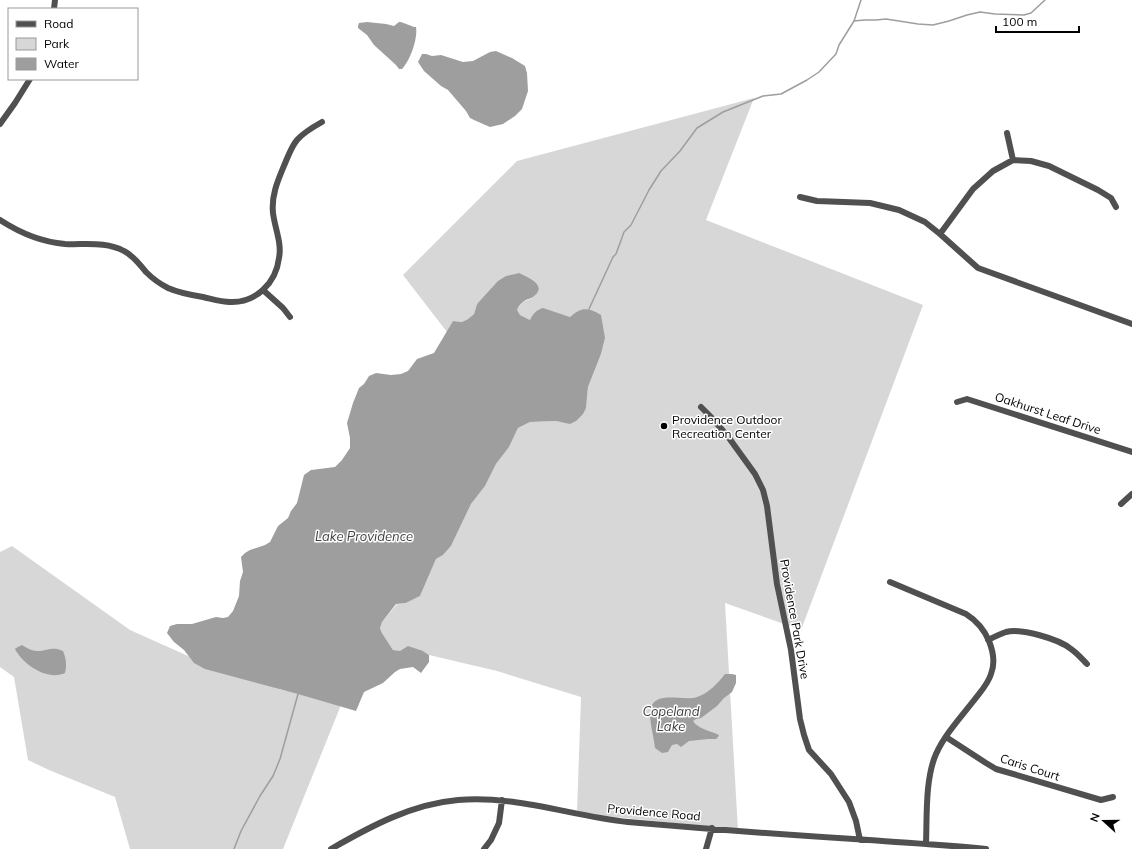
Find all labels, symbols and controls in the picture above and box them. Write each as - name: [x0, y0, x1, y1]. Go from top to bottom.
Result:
- legend: [8, 8, 138, 80]
- scale bar: [996, 8, 1079, 34]
- text: 100 m: [1002, 14, 1037, 29]
- text: Road: [44, 16, 73, 31]
- text: Park: [44, 36, 70, 51]
- text: Water: [44, 56, 80, 71]
- street label: Oakhurst Leaf Drive: [993, 389, 1103, 437]
- place label: Providence Outdoor Recreation Center: [672, 412, 782, 441]
- marker: Providence Outdoor Recreation Center: [659, 421, 669, 431]
- water label: Lake Providence: [315, 528, 413, 544]
- street label: Providence Park Drive: [777, 558, 813, 680]
- water label: Copeland Lake: [642, 703, 700, 734]
- street label: Caris Court: [998, 750, 1062, 784]
- street label: Providence Road: [607, 800, 701, 824]
- north arrow: [1084, 801, 1124, 841]
- text: N: [1087, 811, 1103, 824]

